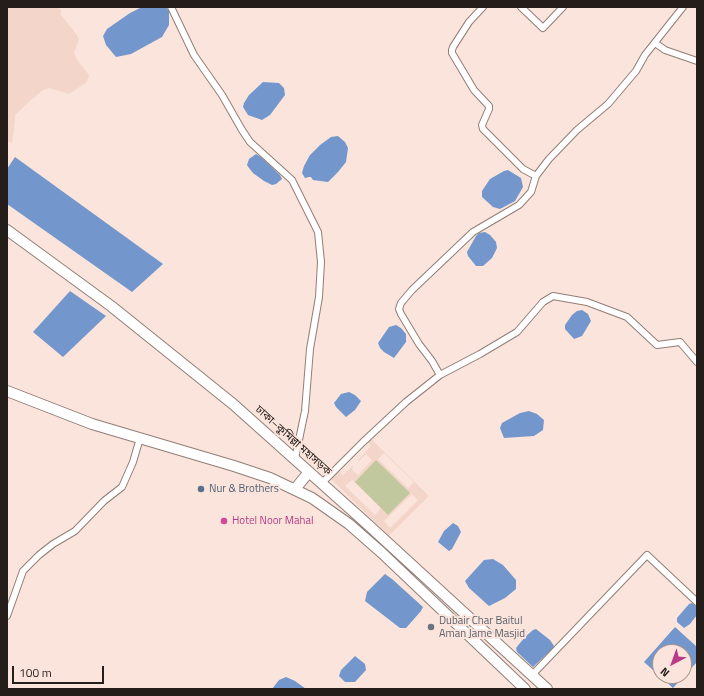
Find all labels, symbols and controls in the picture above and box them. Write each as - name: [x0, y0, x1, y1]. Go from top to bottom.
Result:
- street label: ঢাকা–কুমিল্লা মহাসড়ক: [252, 403, 334, 479]
- place label: Nur & Brothers: [209, 482, 279, 496]
- marker: Nur & Brothers: [196, 484, 206, 494]
- place label: Hotel Noor Mahal: [232, 514, 313, 528]
- marker: Hotel Noor Mahal: [219, 516, 229, 526]
- place label: Dubair Char Baitul Aman Jame Masjid: [439, 614, 525, 640]
- marker: Dubair Char Baitul Aman Jame Masjid: [426, 622, 436, 632]
- north arrow: [652, 644, 692, 684]
- scale bar: [14, 658, 106, 684]
- text: 100 m: [19, 663, 52, 682]
- text: N: [657, 664, 673, 681]

